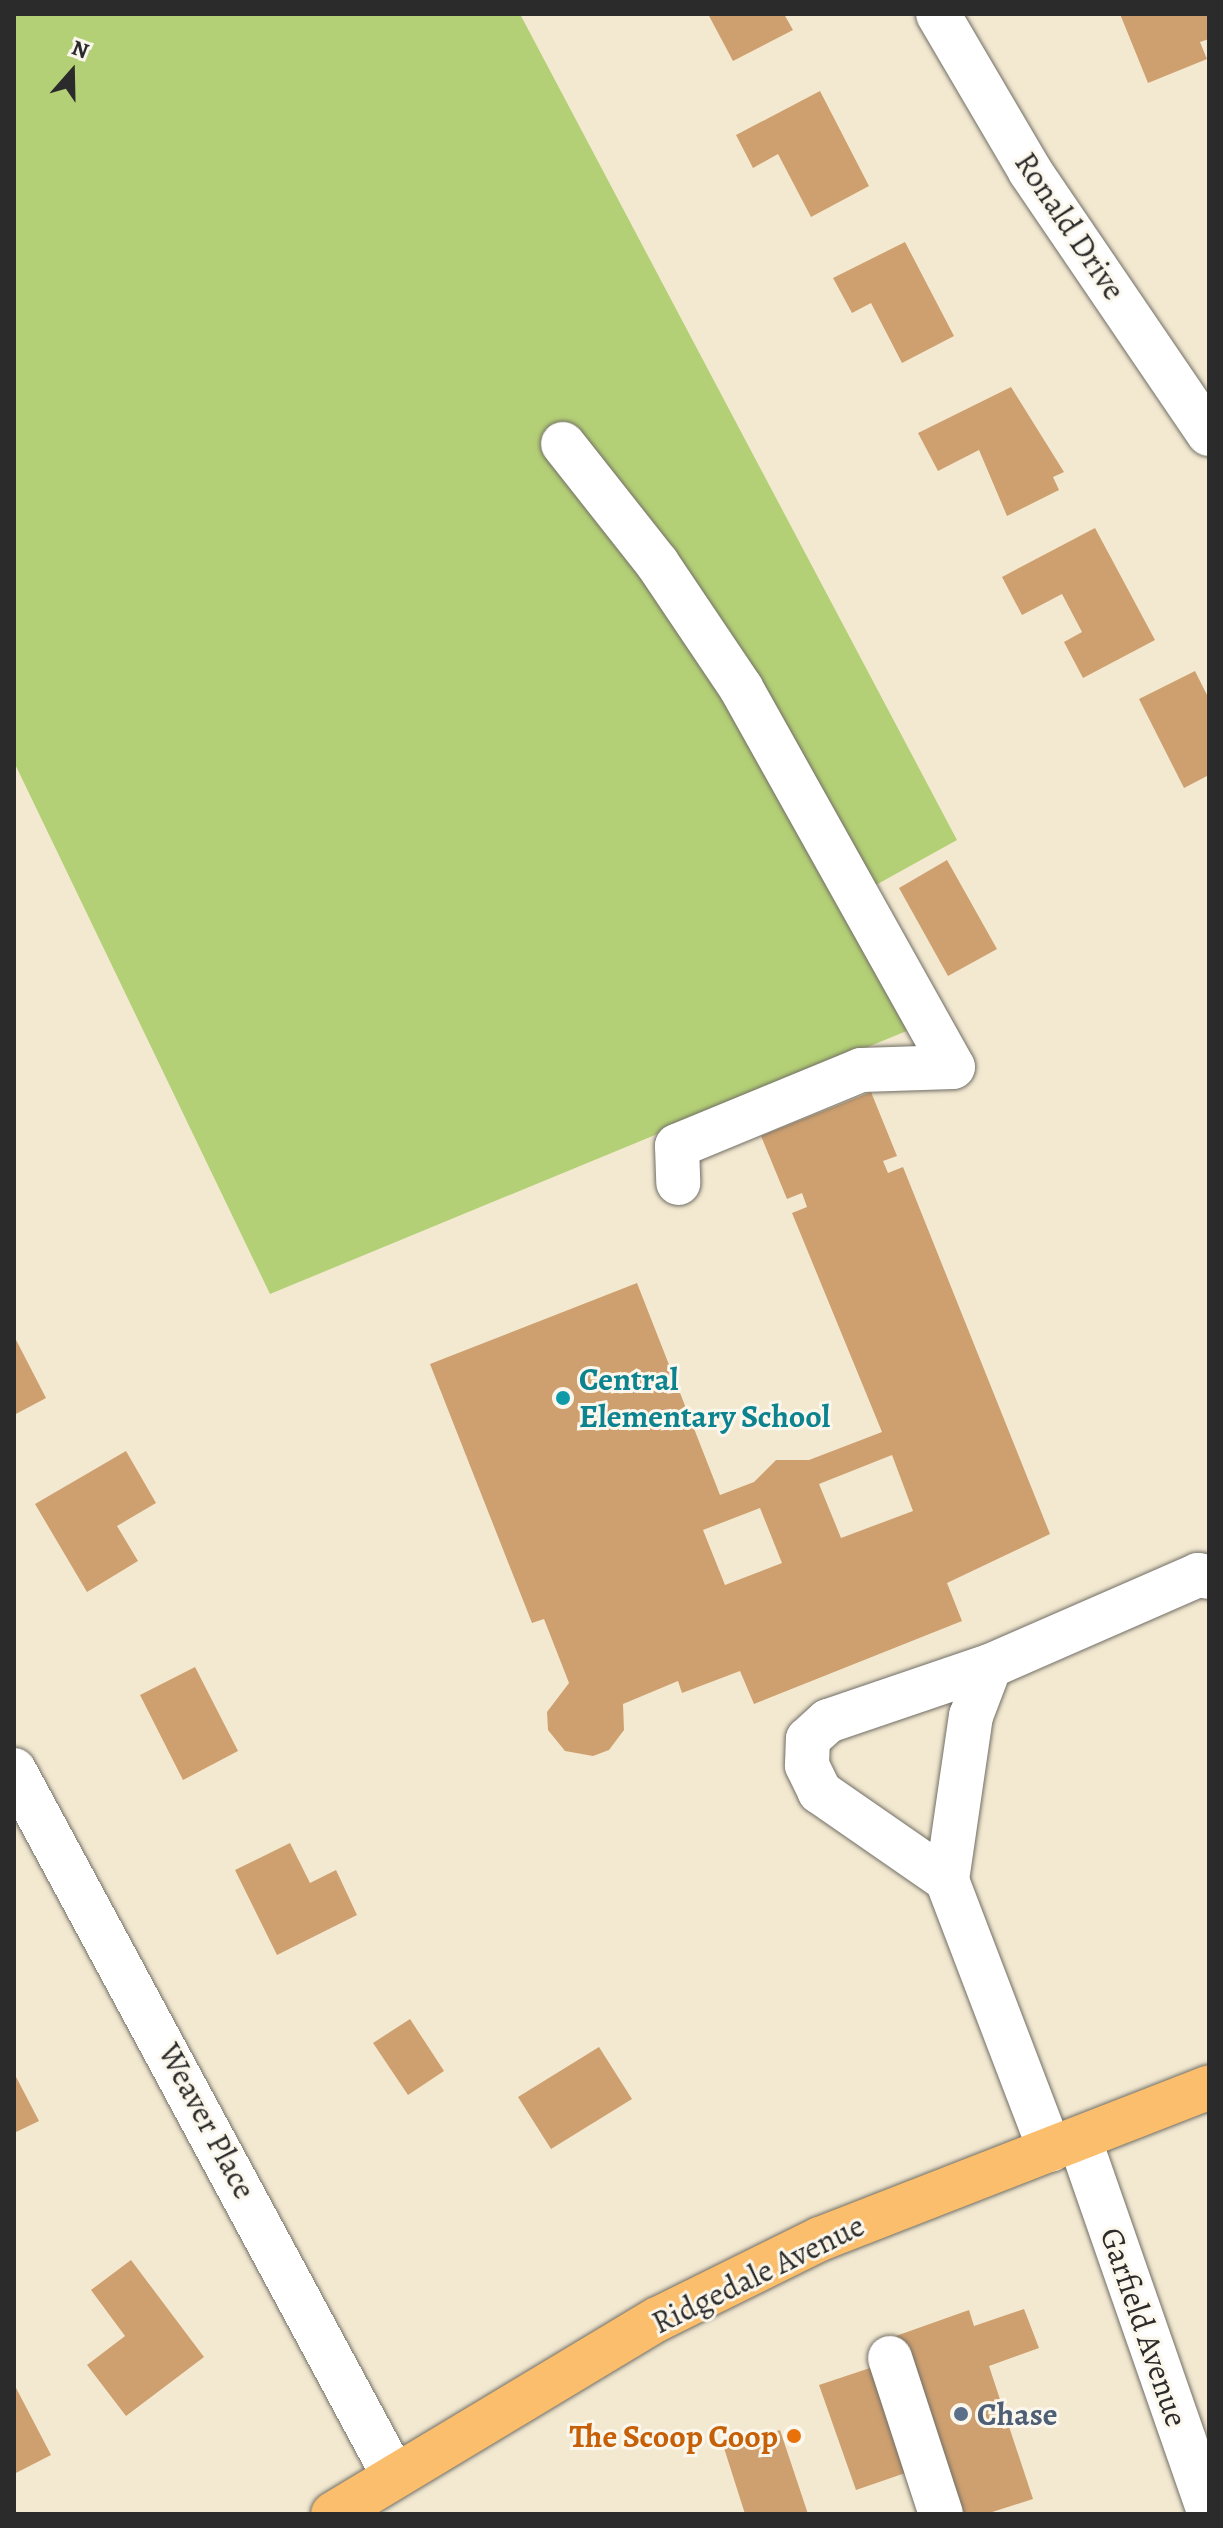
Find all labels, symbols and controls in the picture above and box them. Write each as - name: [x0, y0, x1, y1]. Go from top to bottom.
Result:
- north arrow: [32, 32, 112, 112]
- text: N: [68, 33, 93, 66]
- street label: Ronald Drive: [1007, 145, 1133, 307]
- place label: Central Elementary School: [579, 1361, 830, 1436]
- marker: Central Elementary School: [554, 1389, 572, 1407]
- street label: Weaver Place: [150, 2037, 264, 2205]
- street label: Ridgedale Avenue: [645, 2206, 871, 2342]
- street label: Garfield Avenue: [1092, 2222, 1196, 2432]
- place label: Chase: [977, 2395, 1058, 2433]
- marker: Chase: [952, 2405, 970, 2423]
- place label: The Scoop Coop: [570, 2417, 778, 2455]
- marker: The Scoop Coop: [785, 2427, 803, 2445]

